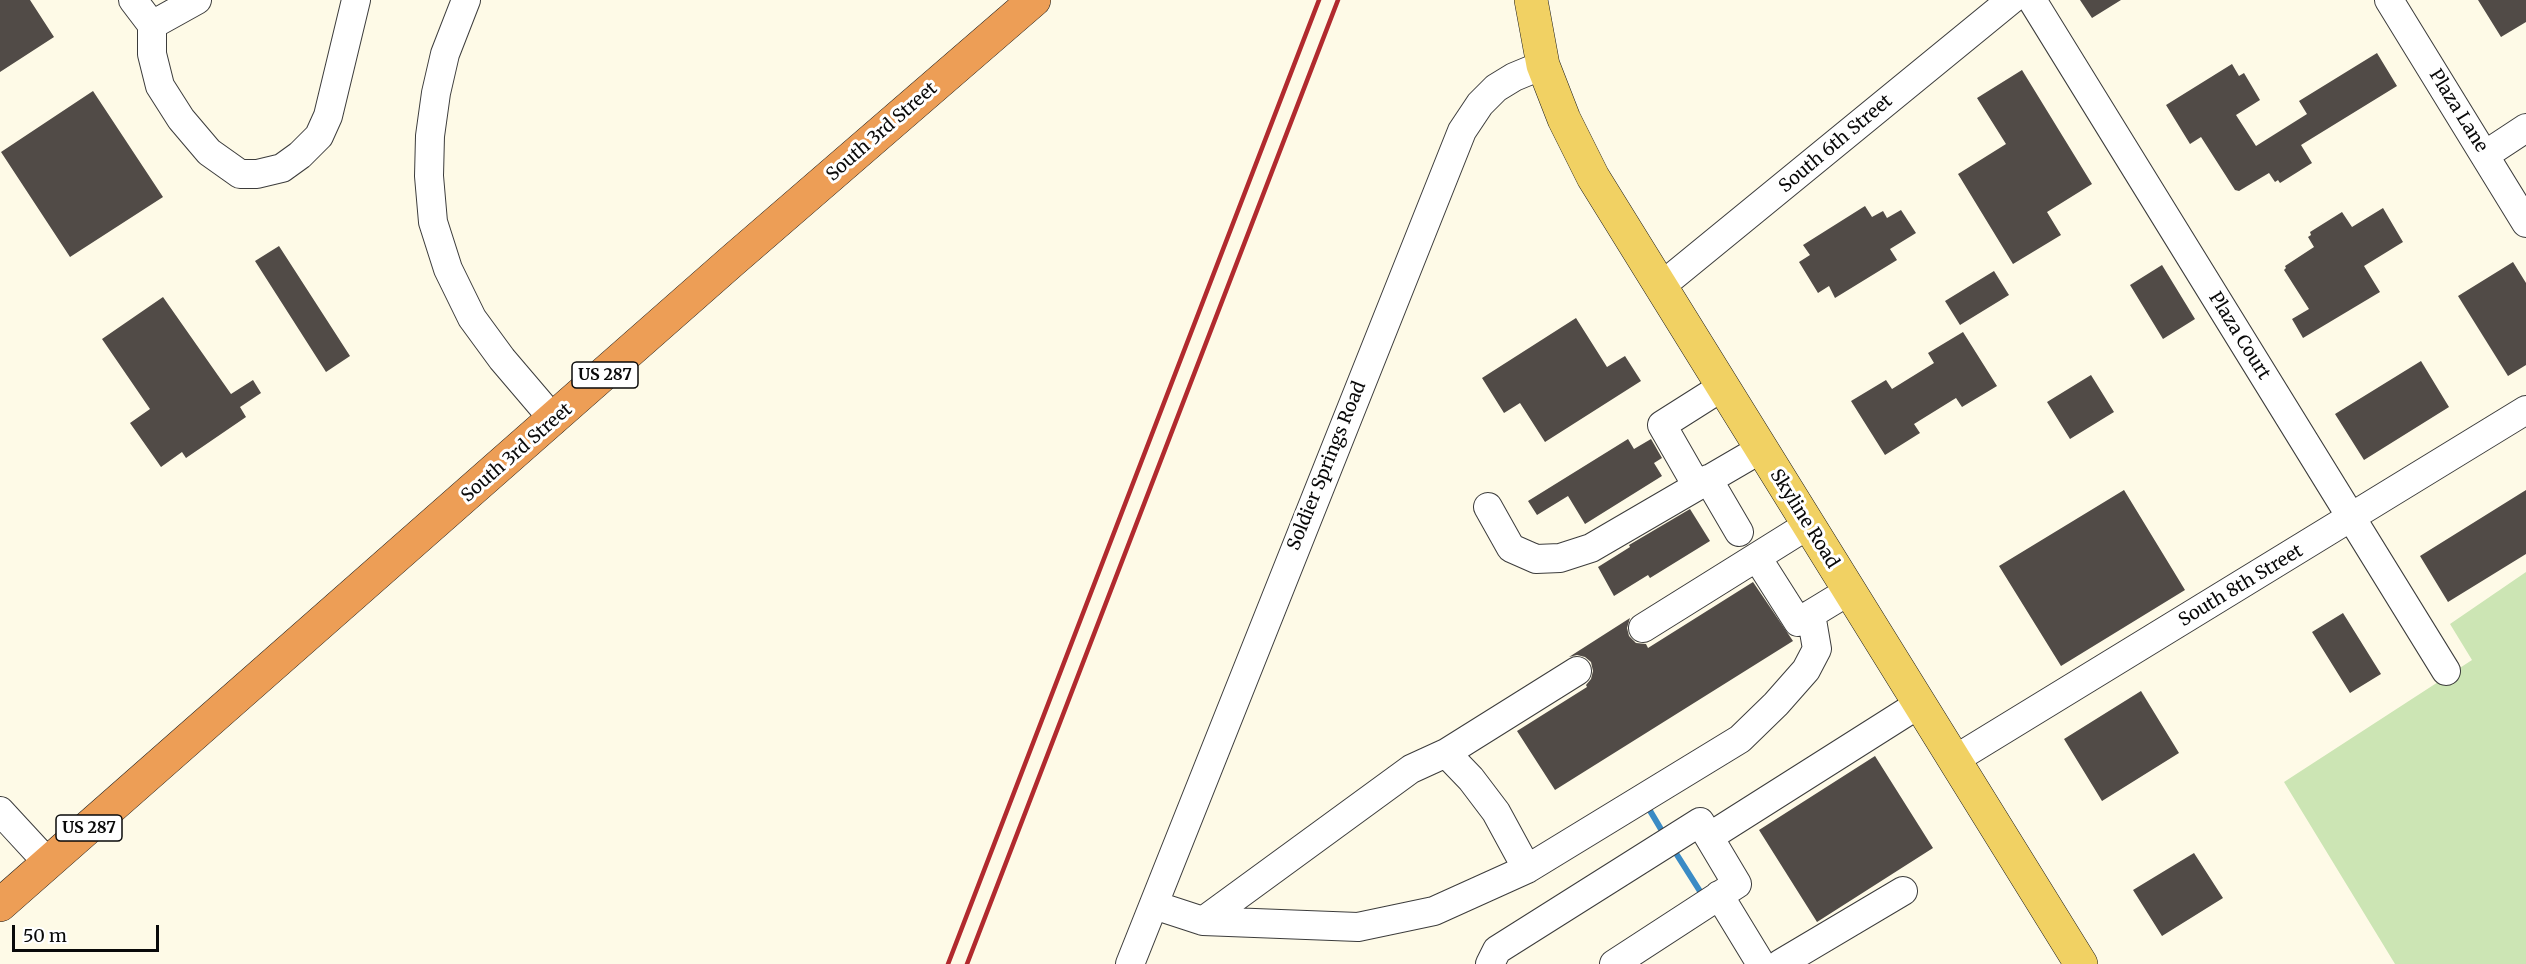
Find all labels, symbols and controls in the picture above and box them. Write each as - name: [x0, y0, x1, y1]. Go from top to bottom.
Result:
- street label: Plaza Lane: [2424, 66, 2492, 156]
- street label: South 3rd Street: [822, 78, 942, 186]
- street label: South 6th Street: [1775, 90, 1897, 198]
- street label: Plaza Court: [2204, 288, 2274, 384]
- road number: US 287: [572, 362, 638, 388]
- street label: Soldier Springs Road: [1283, 378, 1371, 554]
- street label: South 3rd Street: [457, 399, 577, 507]
- street label: Skyline Road: [1765, 465, 1843, 573]
- street label: South 8th Street: [2175, 540, 2307, 632]
- road number: US 287: [56, 815, 122, 841]
- scale bar: [15, 913, 162, 951]
- text: 50 m: [23, 924, 67, 947]

